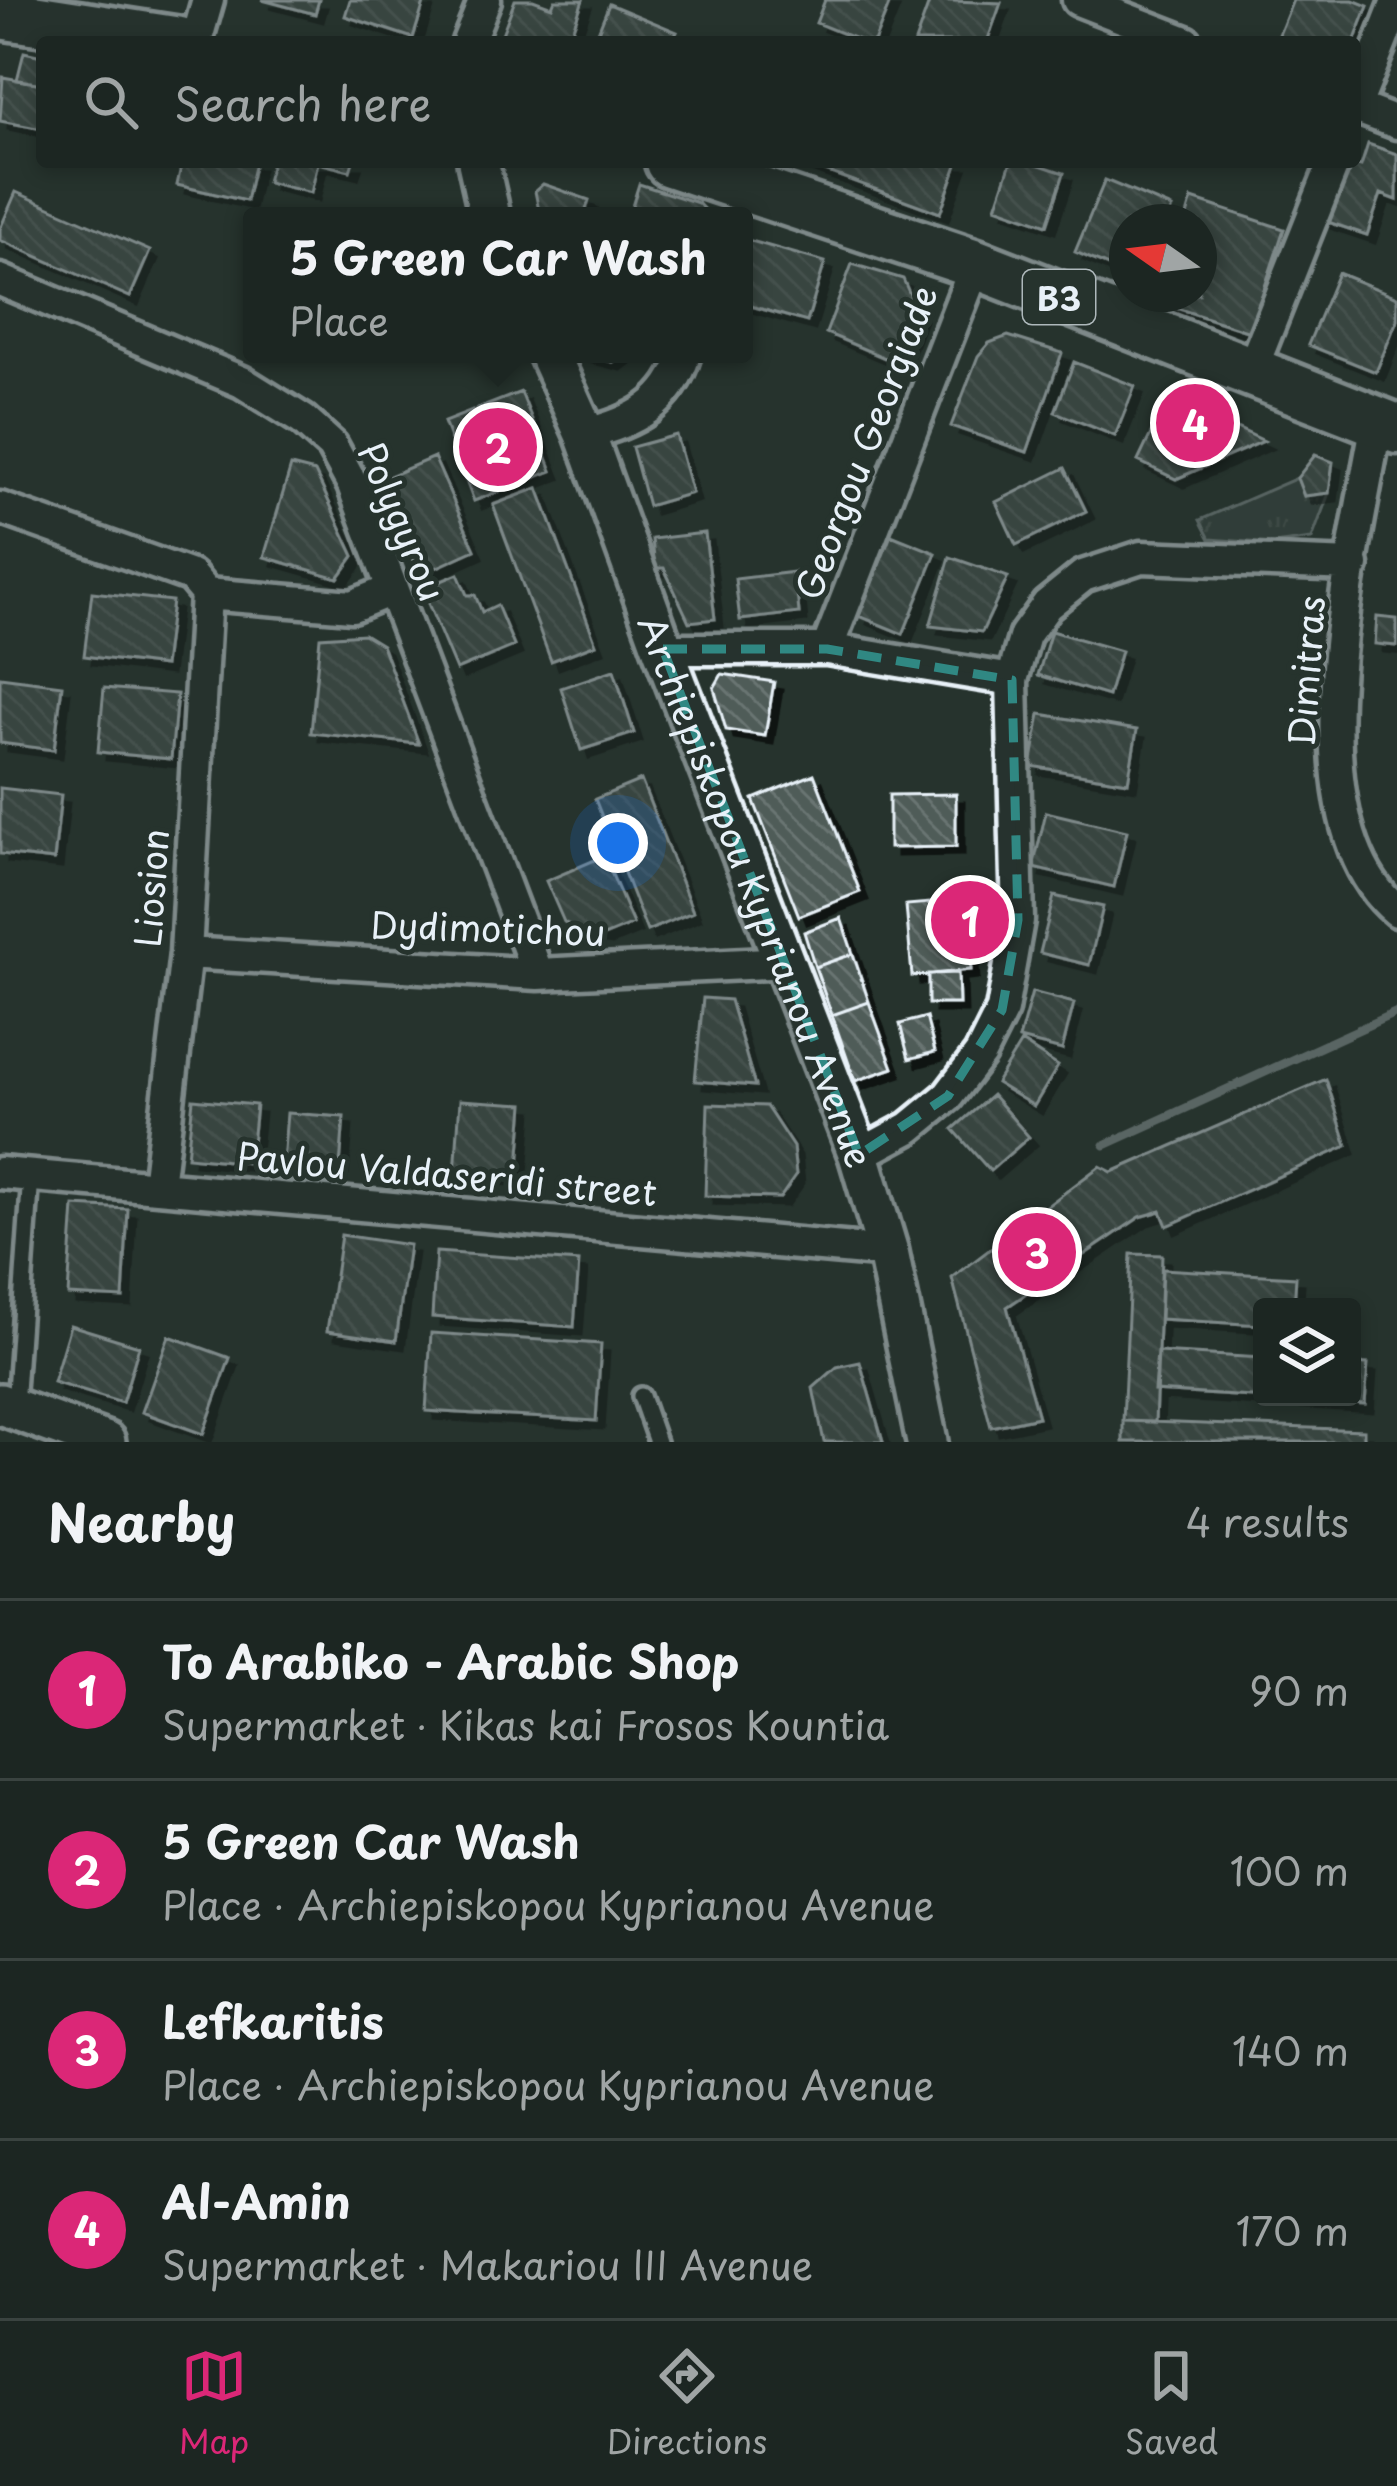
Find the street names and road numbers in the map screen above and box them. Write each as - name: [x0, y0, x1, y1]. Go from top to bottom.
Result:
- road number: B3: [1023, 270, 1095, 324]
- street label: Georgou Georgiade: [780, 277, 950, 607]
- street label: Polygyrou: [345, 433, 461, 609]
- street label: Dimitras: [1273, 594, 1337, 748]
- street label: Archiepiskopou Kyprianou Avenue: [626, 607, 888, 1173]
- street label: Liosion: [119, 827, 181, 949]
- street label: Dydimotichou: [370, 896, 606, 958]
- street label: Pavlou Valdaseridi street: [235, 1128, 659, 1218]

